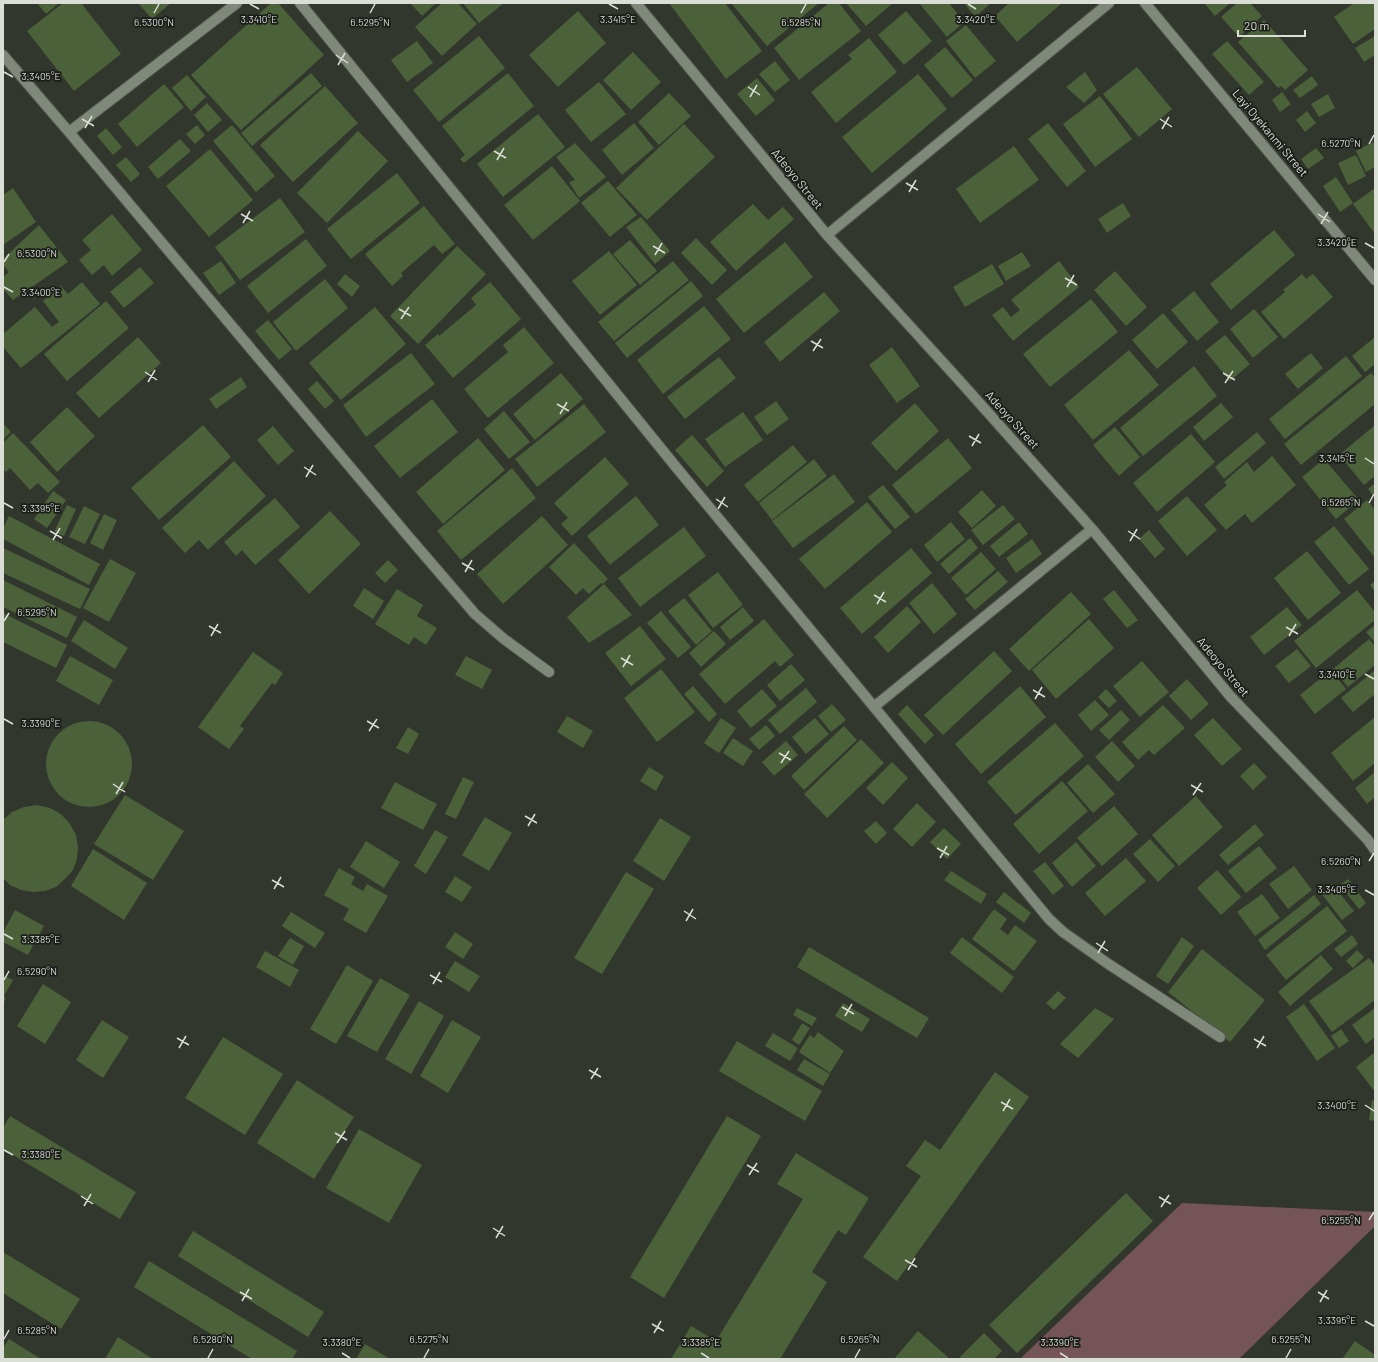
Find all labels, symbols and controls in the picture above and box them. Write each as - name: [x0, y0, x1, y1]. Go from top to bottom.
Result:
- scale bar: [1238, 12, 1305, 38]
- text: 3.3410°E: [241, 13, 277, 25]
- text: 3.3415°E: [600, 13, 636, 25]
- text: 3.3420°E: [956, 13, 996, 25]
- text: 6.5300°N: [134, 16, 174, 28]
- text: 6.5295°N: [350, 16, 390, 28]
- text: 6.5285°N: [781, 16, 821, 28]
- text: 20 m: [1244, 18, 1270, 32]
- text: 3.3405°E: [21, 70, 61, 82]
- street label: Layi Oyekanmi Street: [1230, 86, 1311, 179]
- text: 6.5270°N: [1321, 137, 1361, 149]
- street label: Adeoyo Street: [769, 145, 826, 211]
- text: 3.3420°E: [1317, 236, 1357, 248]
- text: 6.5300°N: [17, 247, 57, 259]
- text: 3.3400°E: [21, 286, 61, 298]
- street label: Adeoyo Street: [983, 387, 1043, 451]
- text: 3.3415°E: [1319, 452, 1355, 464]
- text: 6.5265°N: [1321, 496, 1361, 508]
- text: 3.3395°E: [22, 502, 60, 514]
- text: 6.5295°N: [17, 606, 57, 618]
- street label: Adeoyo Street: [1195, 634, 1253, 699]
- text: 3.3410°E: [1319, 668, 1355, 680]
- text: 3.3390°E: [22, 717, 60, 729]
- text: 6.5260°N: [1321, 855, 1361, 867]
- text: 3.3405°E: [1317, 883, 1357, 895]
- text: 3.3385°E: [22, 933, 60, 945]
- text: 6.5290°N: [17, 965, 57, 977]
- text: 3.3400°E: [1317, 1099, 1357, 1111]
- text: 3.3380°E: [22, 1148, 60, 1160]
- text: 6.5255°N: [1321, 1214, 1361, 1226]
- text: 3.3395°E: [1318, 1314, 1356, 1326]
- text: 6.5285°N: [17, 1324, 57, 1336]
- text: 6.5280°N: [193, 1333, 233, 1345]
- text: 6.5275°N: [410, 1333, 448, 1345]
- text: 6.5265°N: [840, 1333, 880, 1345]
- text: 6.5255°N: [1271, 1333, 1311, 1345]
- text: 3.3380°E: [323, 1336, 361, 1348]
- text: 3.3385°E: [682, 1336, 720, 1348]
- text: 3.3390°E: [1041, 1336, 1079, 1348]

